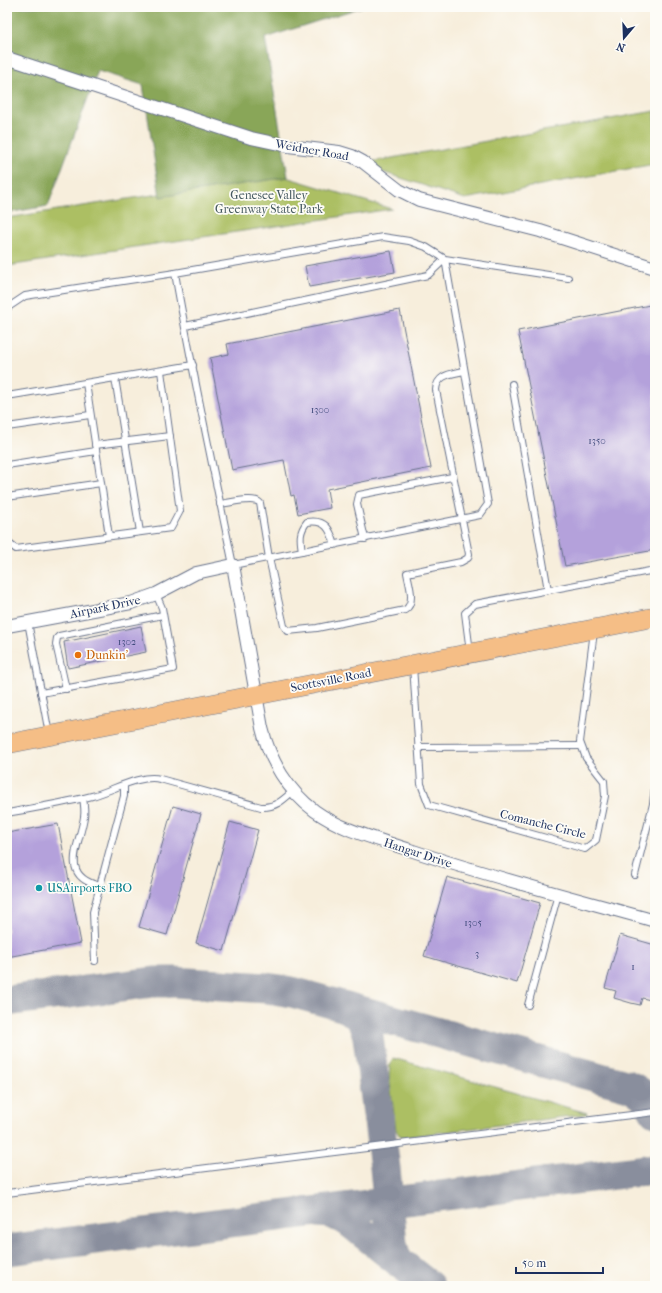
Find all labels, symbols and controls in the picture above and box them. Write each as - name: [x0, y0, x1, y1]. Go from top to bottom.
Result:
- north arrow: [604, 18, 644, 58]
- text: N: [614, 39, 627, 54]
- street label: Weidner Road: [273, 136, 350, 163]
- park label: Genesee Valley Greenway State Park: [215, 188, 324, 216]
- house number: 1300: [311, 404, 329, 416]
- house number: 1350: [588, 435, 606, 447]
- street label: Airpark Drive: [67, 593, 142, 622]
- house number: 1302: [118, 636, 136, 648]
- place label: Dunkin': [86, 648, 129, 662]
- marker: Dunkin': [73, 650, 83, 660]
- street label: Scottsville Road: [289, 665, 373, 695]
- street label: Comanche Circle: [499, 807, 587, 841]
- street label: Hangar Drive: [382, 835, 454, 871]
- place label: USAirports FBO: [47, 881, 132, 895]
- marker: USAirports FBO: [34, 883, 44, 893]
- house number: 1305: [464, 917, 482, 929]
- house number: 3: [475, 948, 479, 960]
- house number: 1: [631, 961, 635, 973]
- scale bar: [516, 1249, 603, 1275]
- text: 50 m: [522, 1256, 546, 1270]

